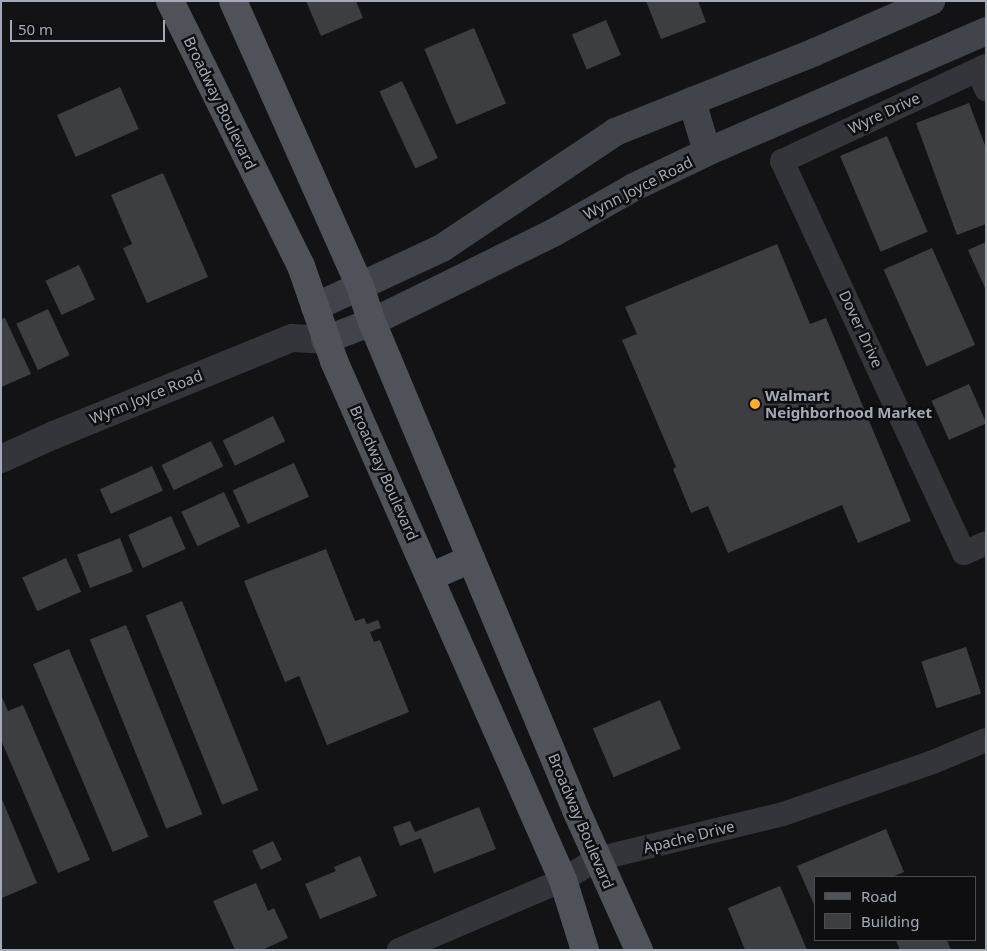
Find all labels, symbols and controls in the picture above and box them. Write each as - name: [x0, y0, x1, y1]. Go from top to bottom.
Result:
- scale bar: [12, 10, 168, 42]
- text: 50 m: [18, 19, 53, 39]
- street label: Broadway Boulevard: [180, 34, 260, 172]
- street label: Wyre Drive: [845, 89, 923, 137]
- street label: Wynn Joyce Road: [580, 153, 696, 223]
- street label: Dover Drive: [835, 288, 887, 370]
- street label: Wynn Joyce Road: [87, 366, 205, 428]
- place label: Walmart Neighborhood Market: [765, 386, 932, 421]
- marker: Walmart Neighborhood Market: [749, 398, 761, 410]
- street label: Broadway Boulevard: [346, 403, 422, 543]
- street label: Broadway Boulevard: [544, 751, 618, 891]
- street label: Apache Drive: [642, 817, 736, 857]
- legend: [814, 876, 977, 941]
- text: Road: [861, 886, 897, 906]
- text: Building: [861, 911, 919, 931]

